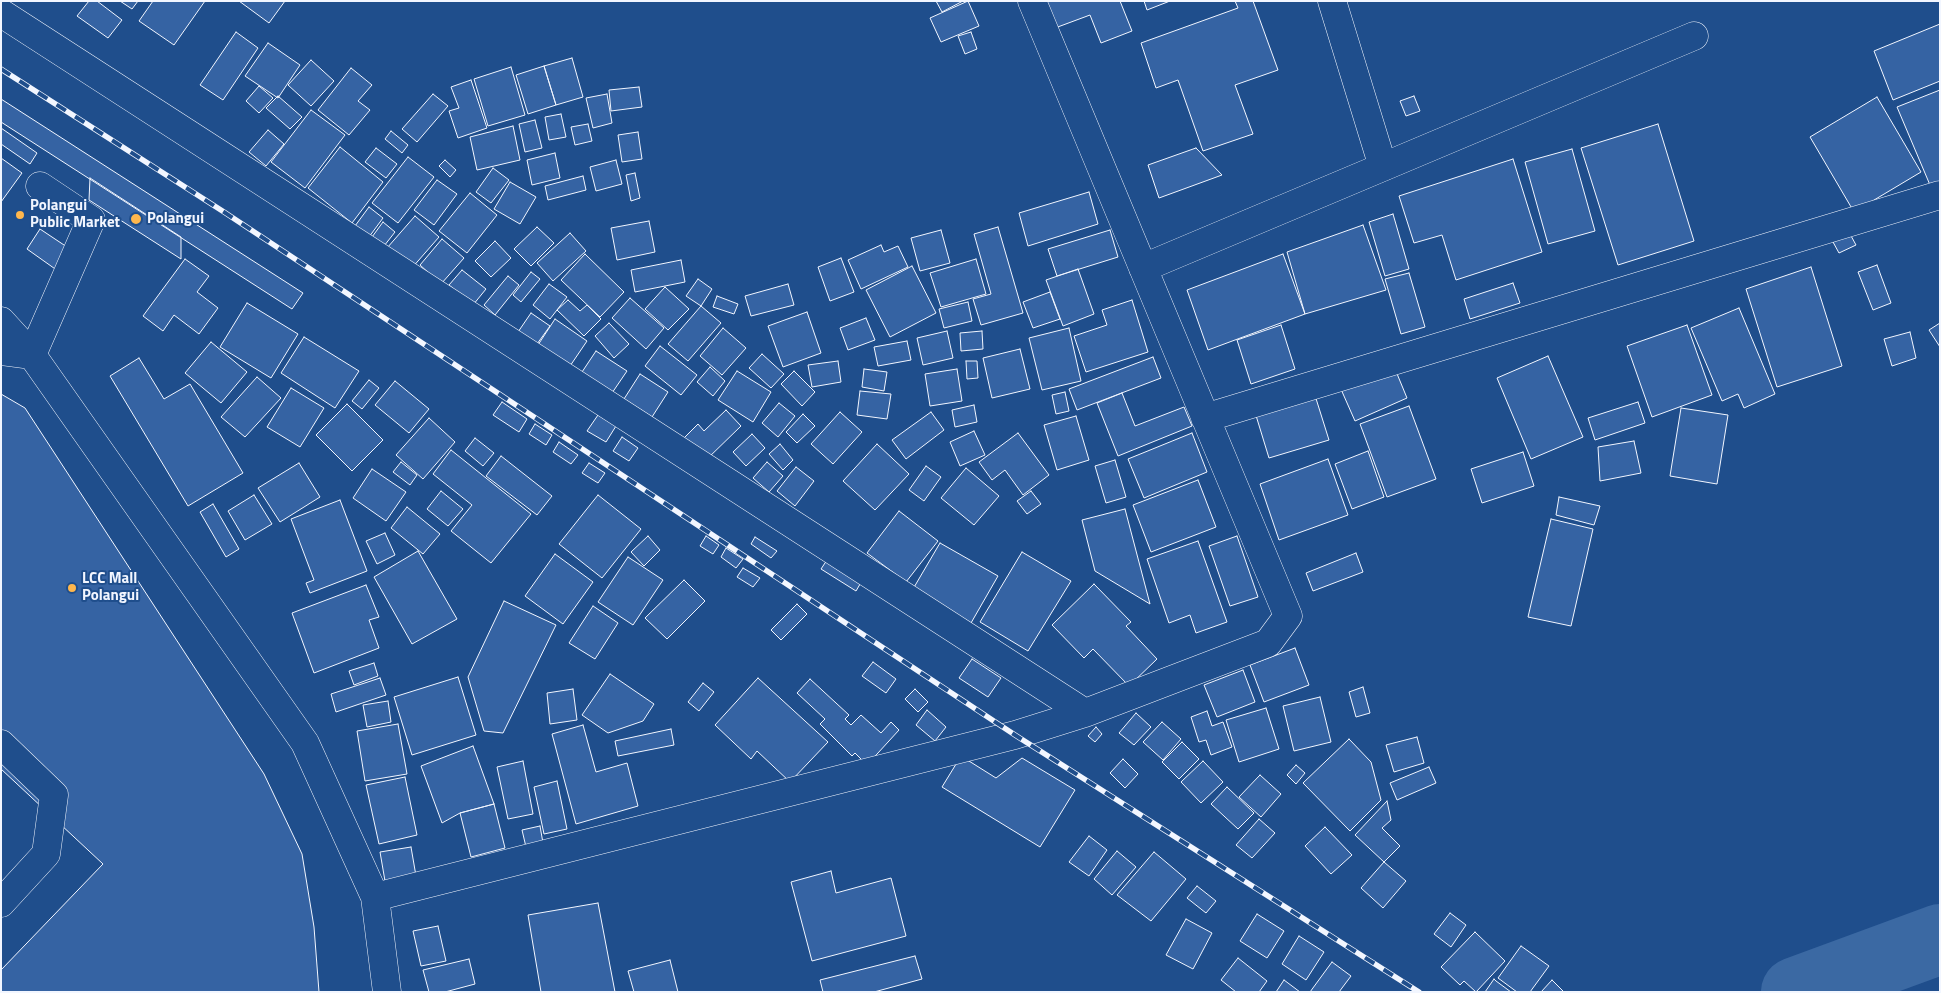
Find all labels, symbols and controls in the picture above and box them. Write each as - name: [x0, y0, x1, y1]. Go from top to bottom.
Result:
- place label: Polangui Public Market: [30, 197, 120, 232]
- marker: Polangui Public Market: [14, 209, 26, 221]
- place label: Polangui: [147, 210, 204, 228]
- marker: Polangui: [129, 212, 143, 226]
- place label: LCC Mall Polangui: [82, 570, 139, 605]
- marker: LCC Mall Polangui: [66, 582, 78, 594]

